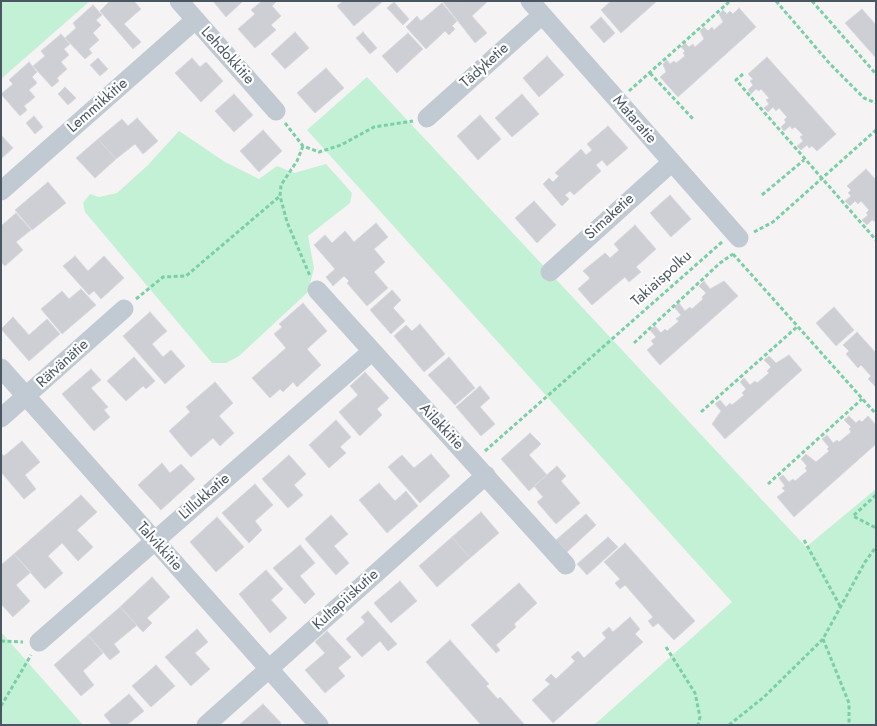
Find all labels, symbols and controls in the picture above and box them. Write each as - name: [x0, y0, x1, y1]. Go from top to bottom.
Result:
- street label: Lehdokkitie: [196, 23, 258, 89]
- street label: Tädyketie: [457, 40, 513, 92]
- street label: Lemmikkitie: [64, 75, 132, 137]
- street label: Mataratie: [608, 92, 660, 148]
- street label: Simaketie: [582, 190, 638, 244]
- street label: Takiaispolku: [628, 247, 696, 311]
- street label: Rätvänätie: [33, 336, 93, 392]
- street label: Ailakkitie: [415, 400, 467, 454]
- street label: Lillukkatie: [176, 470, 234, 524]
- street label: Talvikkitie: [133, 519, 185, 575]
- street label: Kultapiiskutie: [309, 566, 383, 634]

